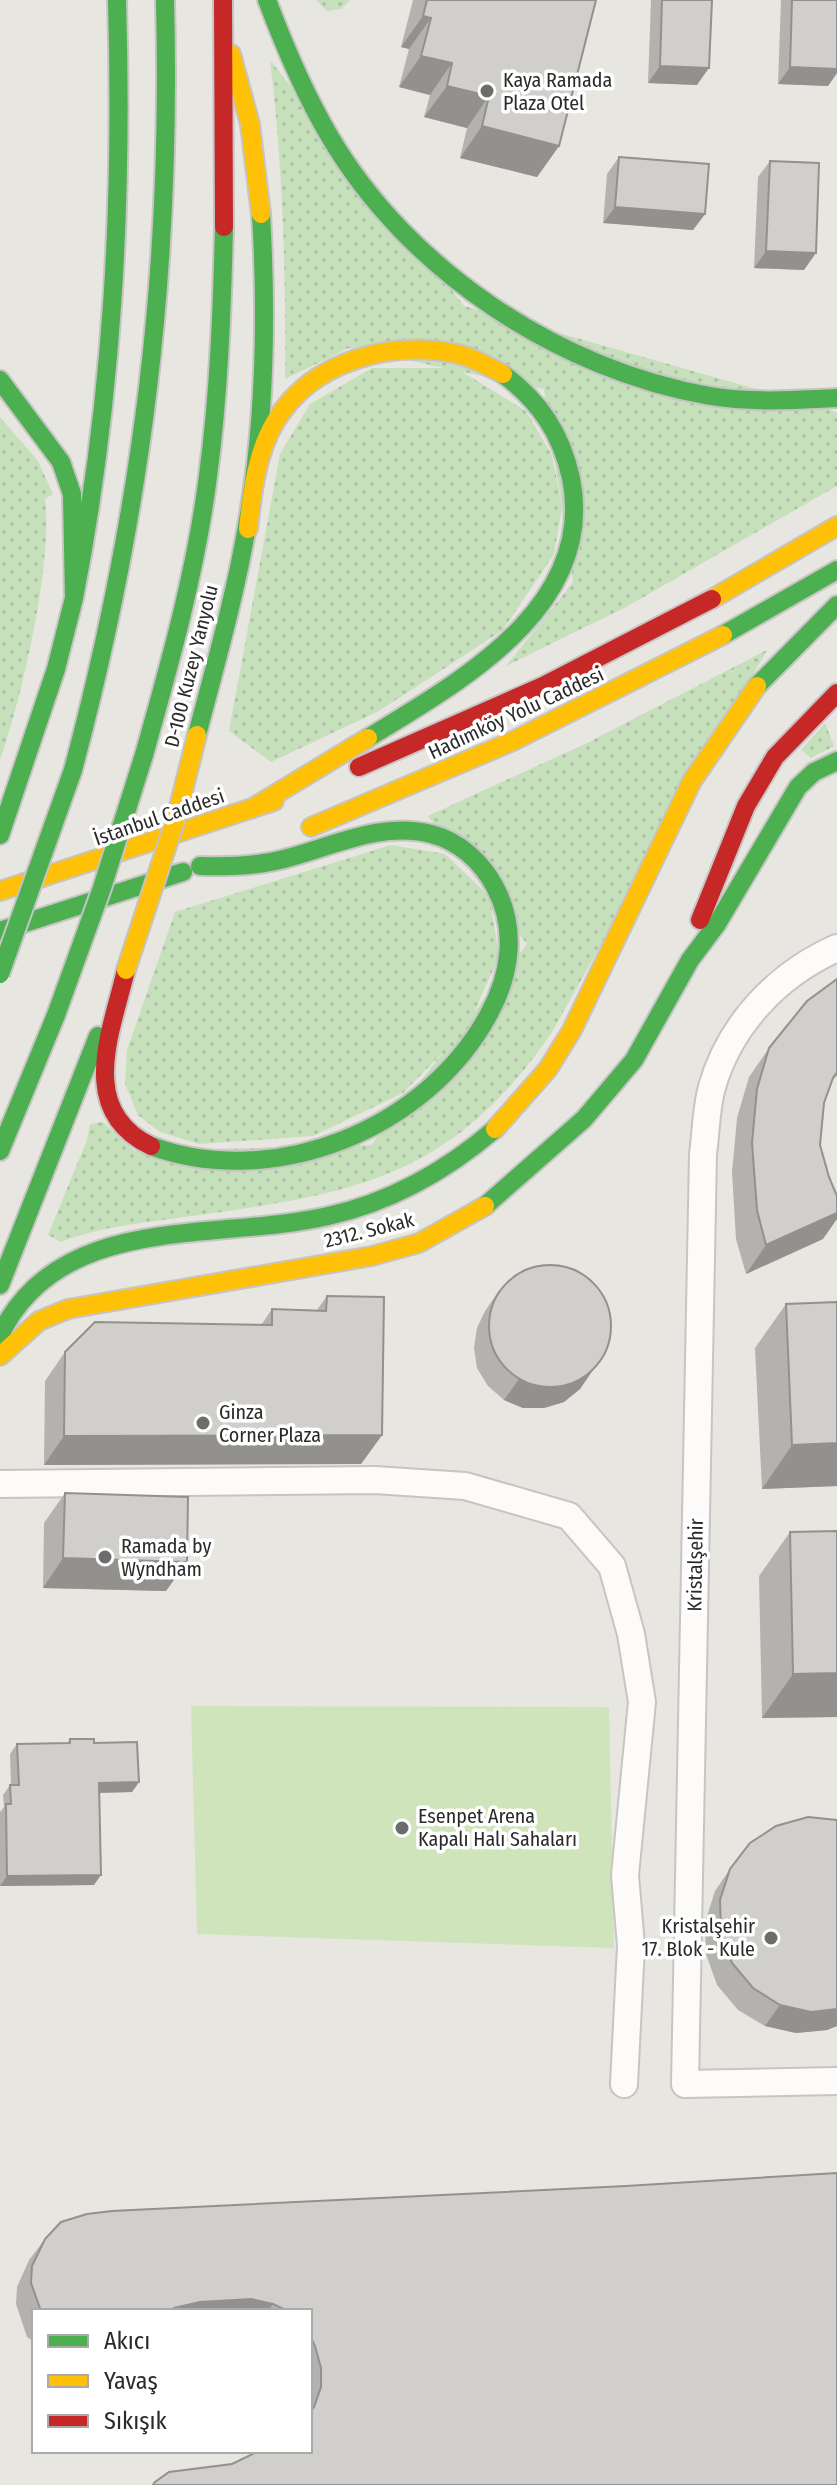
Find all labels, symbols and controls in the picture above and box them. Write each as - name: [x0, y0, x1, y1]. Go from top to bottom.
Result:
- place label: Kaya Ramada Plaza Otel: [503, 68, 612, 115]
- marker: Kaya Ramada Plaza Otel: [478, 82, 496, 100]
- street label: D-100 Kuzey Yanyolu: [159, 582, 223, 750]
- street label: Hadımköy Yolu Caddesi: [425, 662, 607, 764]
- street label: İstanbul Caddesi: [91, 783, 227, 851]
- street label: 2312. Sokak: [322, 1207, 417, 1253]
- place label: Ginza Corner Plaza: [219, 1400, 321, 1447]
- marker: Ginza Corner Plaza: [194, 1414, 212, 1432]
- street label: Kristalşehir: [682, 1518, 709, 1612]
- place label: Ramada by Wyndham: [121, 1534, 211, 1581]
- marker: Ramada by Wyndham: [96, 1548, 114, 1566]
- place label: Esenpet Arena Kapalı Halı Sahaları: [418, 1804, 577, 1851]
- marker: Esenpet Arena Kapalı Halı Sahaları: [393, 1819, 411, 1837]
- place label: Kristalşehir 17. Blok - Kule: [642, 1914, 755, 1961]
- marker: Kristalşehir 17. Blok - Kule: [762, 1929, 780, 1947]
- legend: [32, 2309, 312, 2453]
- text: Akıcı: [104, 2327, 150, 2355]
- text: Yavaş: [104, 2367, 158, 2395]
- text: Sıkışık: [104, 2407, 167, 2435]

